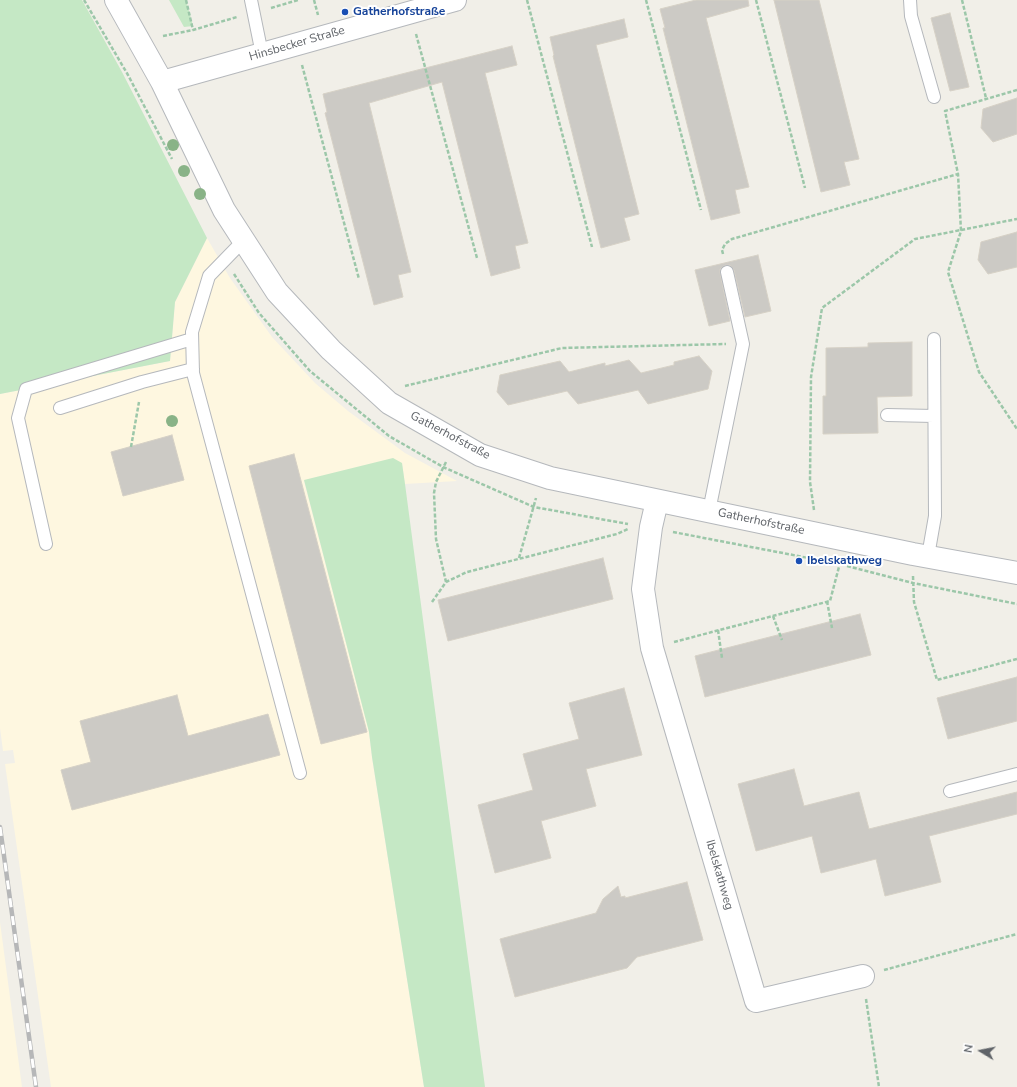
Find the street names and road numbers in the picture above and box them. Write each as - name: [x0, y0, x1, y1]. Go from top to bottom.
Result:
- street label: Hinsbecker Straße: [247, 23, 347, 65]
- street label: Gatherhofstraße: [408, 409, 492, 463]
- street label: Gatherhofstraße: [716, 506, 806, 538]
- street label: Ibelskathweg: [702, 838, 736, 912]

